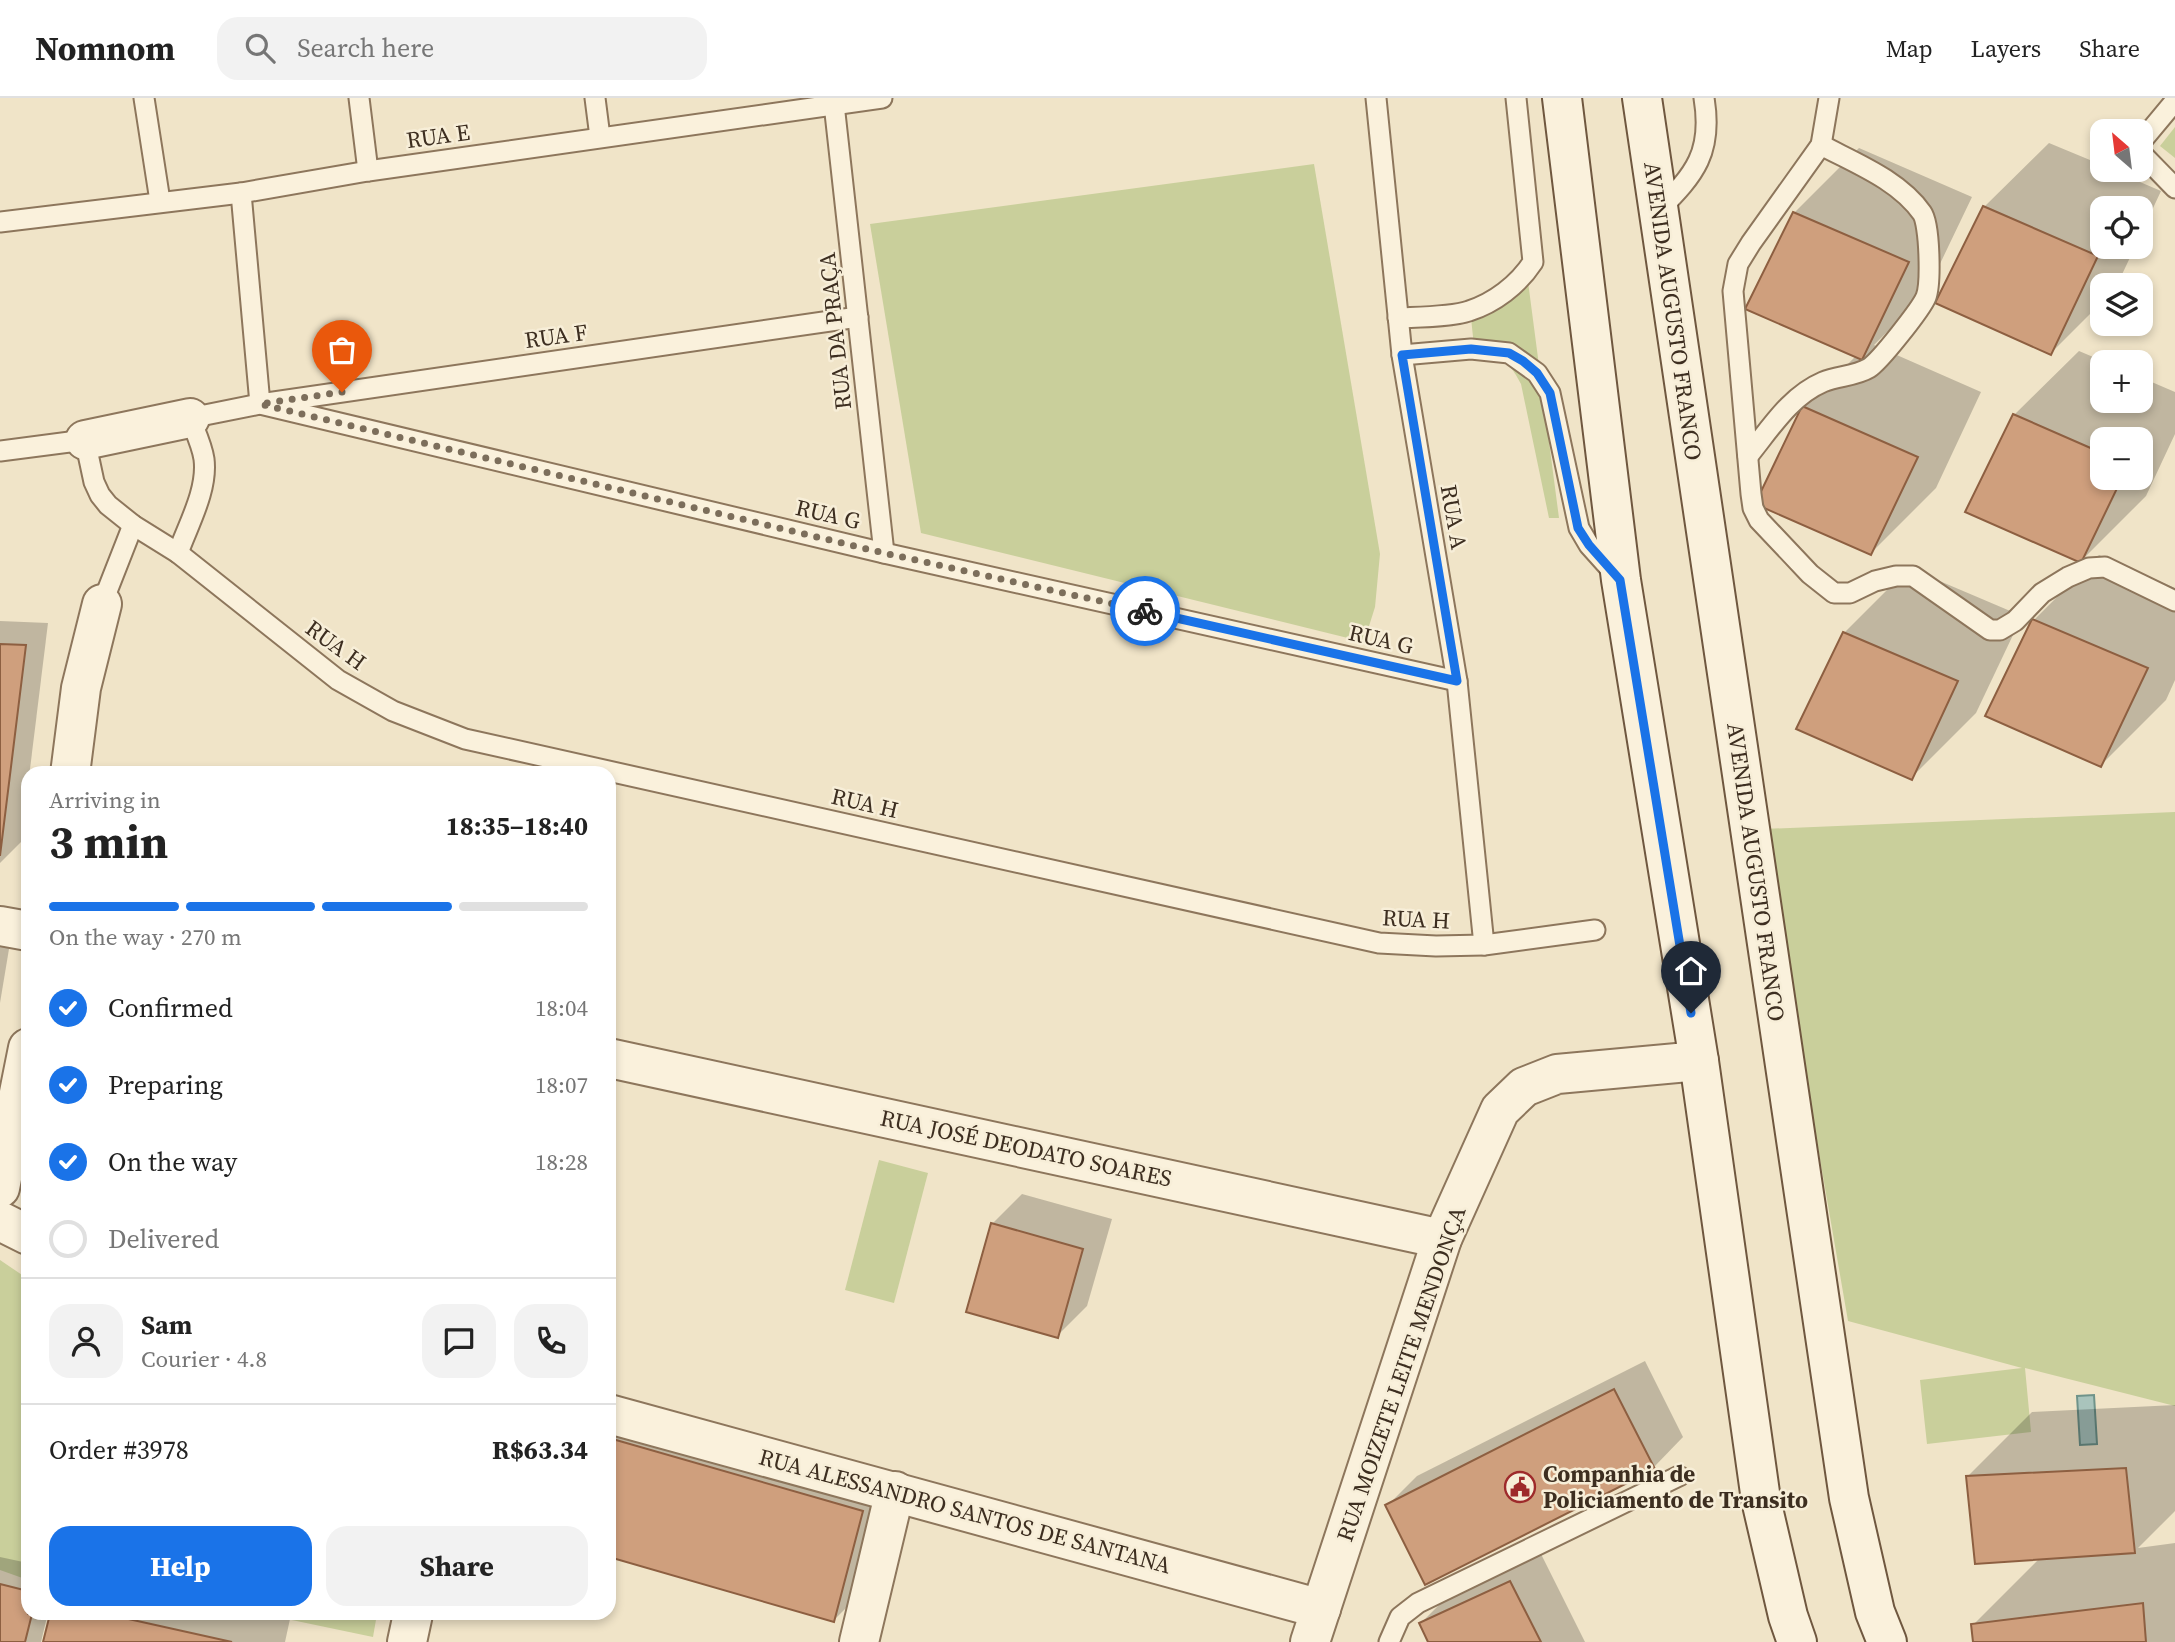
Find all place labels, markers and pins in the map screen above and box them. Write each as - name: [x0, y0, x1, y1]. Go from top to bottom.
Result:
- pin: [312, 320, 372, 392]
- pin: [1661, 941, 1721, 1013]
- place label: Companhia de Policiamento de Transito: [1543, 1458, 1808, 1516]
- public building icon: Companhia de Policiamento de Transito: [1503, 1470, 1537, 1504]

